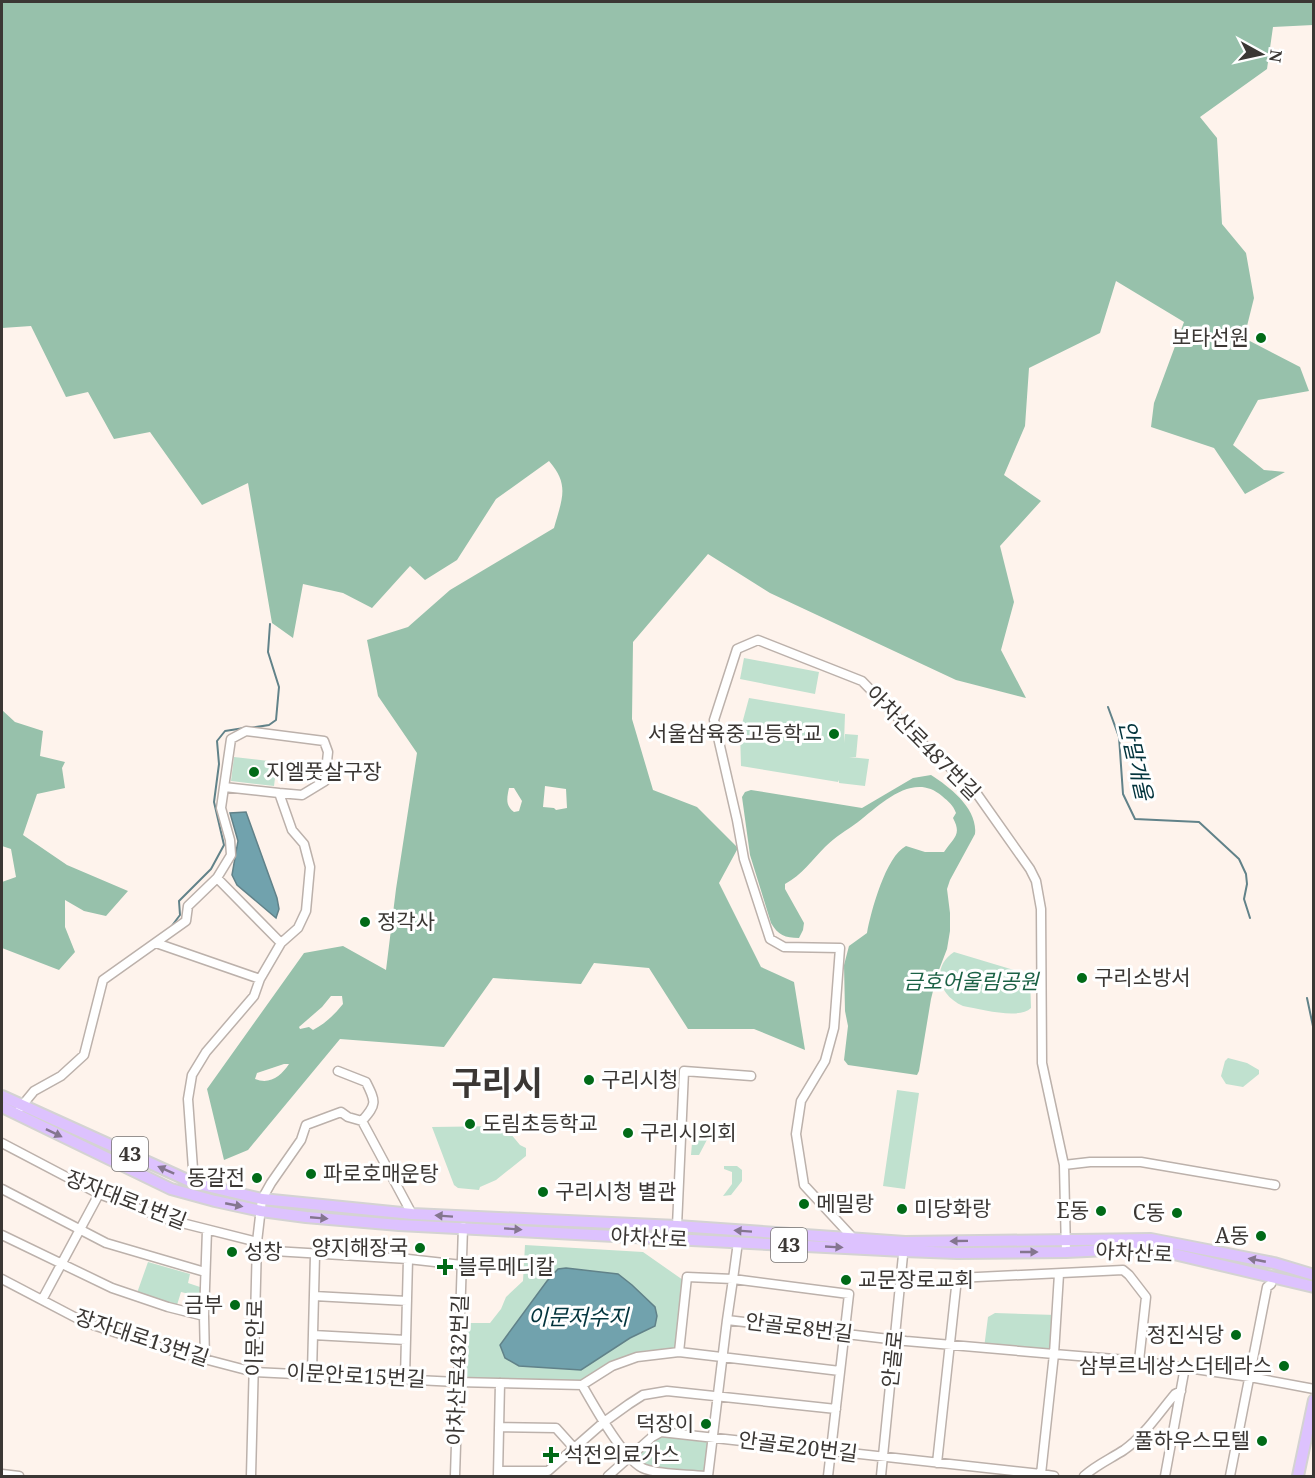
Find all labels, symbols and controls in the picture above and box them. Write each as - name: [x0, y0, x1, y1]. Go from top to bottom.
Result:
- north arrow: [1231, 24, 1291, 84]
- text: N: [1264, 48, 1288, 64]
- place label: 보타선원: [1172, 323, 1249, 351]
- marker: 보타선원: [1254, 331, 1268, 345]
- street label: 아차산로487번길: [860, 679, 987, 806]
- water label: 안말개울: [1113, 717, 1161, 804]
- place label: 서울삼육중고등학교: [648, 719, 822, 747]
- marker: 서울삼육중고등학교: [827, 727, 841, 741]
- place label: 지엘풋살구장: [266, 757, 382, 785]
- marker: 지엘풋살구장: [247, 765, 261, 779]
- place label: 정각사: [377, 907, 435, 935]
- marker: 정각사: [358, 915, 372, 929]
- place label: 구리소방서: [1094, 963, 1191, 991]
- park label: 금호어울림공원: [903, 967, 1040, 995]
- marker: 구리소방서: [1075, 971, 1089, 985]
- district label: 구리시: [451, 1060, 543, 1105]
- place label: 구리시청: [601, 1065, 678, 1093]
- marker: 구리시청: [582, 1073, 596, 1087]
- place label: 도림초등학교: [482, 1109, 598, 1137]
- marker: 도림초등학교: [463, 1117, 477, 1131]
- place label: 구리시의회: [640, 1118, 737, 1146]
- marker: 구리시의회: [621, 1126, 635, 1140]
- one-way arrow: [45, 1127, 63, 1137]
- road number: 43: [112, 1137, 148, 1171]
- place label: 파로호매운탕: [323, 1159, 439, 1187]
- street label: 장자대로1번길: [62, 1163, 191, 1235]
- place label: 동갈전: [187, 1163, 245, 1191]
- one-way arrow: [158, 1166, 175, 1175]
- marker: 파로호매운탕: [304, 1167, 318, 1181]
- marker: 동갈전: [250, 1171, 264, 1185]
- place label: 구리시청 별관: [555, 1177, 676, 1205]
- marker: 구리시청 별관: [536, 1185, 550, 1199]
- place label: 메밀랑: [816, 1189, 874, 1217]
- place label: 미당화랑: [914, 1194, 991, 1222]
- place label: E동: [1057, 1196, 1089, 1224]
- marker: 메밀랑: [797, 1197, 811, 1211]
- place label: C동: [1133, 1198, 1165, 1226]
- one-way arrow: [225, 1201, 244, 1210]
- marker: 미당화랑: [895, 1202, 909, 1216]
- marker: E동: [1094, 1204, 1108, 1218]
- marker: C동: [1170, 1206, 1184, 1220]
- one-way arrow: [434, 1211, 453, 1220]
- one-way arrow: [309, 1213, 328, 1223]
- street label: 아차산로: [610, 1221, 688, 1253]
- place label: A동: [1215, 1221, 1249, 1249]
- one-way arrow: [504, 1225, 523, 1234]
- one-way arrow: [734, 1226, 753, 1236]
- road number: 43: [771, 1228, 807, 1262]
- marker: A동: [1254, 1229, 1268, 1243]
- place label: 양지해장국: [311, 1233, 408, 1261]
- one-way arrow: [950, 1236, 969, 1246]
- street label: 아차산로: [1095, 1236, 1173, 1268]
- place label: 성창: [244, 1237, 283, 1265]
- marker: 양지해장국: [413, 1241, 427, 1255]
- one-way arrow: [824, 1243, 843, 1252]
- marker: 성창: [225, 1245, 239, 1259]
- one-way arrow: [1019, 1247, 1038, 1257]
- place label: 블루메디칼: [458, 1252, 555, 1280]
- one-way arrow: [1247, 1255, 1266, 1264]
- marker: 블루메디칼: [436, 1258, 454, 1276]
- place label: 교문장로교회: [858, 1265, 974, 1293]
- marker: 교문장로교회: [839, 1273, 853, 1287]
- place label: 금부: [184, 1290, 223, 1318]
- street label: 아차산로432번길: [440, 1294, 474, 1446]
- marker: 금부: [228, 1298, 242, 1312]
- street label: 이문안로: [239, 1299, 269, 1377]
- water label: 이문저수지: [527, 1301, 630, 1331]
- street label: 장자대로13번길: [72, 1302, 213, 1372]
- street label: 안골로8번길: [744, 1307, 855, 1348]
- place label: 정진식당: [1147, 1320, 1224, 1348]
- marker: 정진식당: [1229, 1328, 1243, 1342]
- street label: 안골로: [875, 1329, 909, 1389]
- place label: 삼부르네상스더테라스: [1079, 1351, 1272, 1379]
- street label: 이문안로15번길: [286, 1357, 426, 1393]
- marker: 삼부르네상스더테라스: [1277, 1359, 1291, 1373]
- place label: 덕장이: [636, 1409, 694, 1437]
- marker: 덕장이: [699, 1417, 713, 1431]
- street label: 안골로20번길: [737, 1425, 859, 1467]
- place label: 풀하우스모텔: [1134, 1426, 1250, 1454]
- marker: 풀하우스모텔: [1255, 1434, 1269, 1448]
- place label: 석전의료가스: [564, 1440, 680, 1468]
- marker: 석전의료가스: [542, 1446, 560, 1464]

